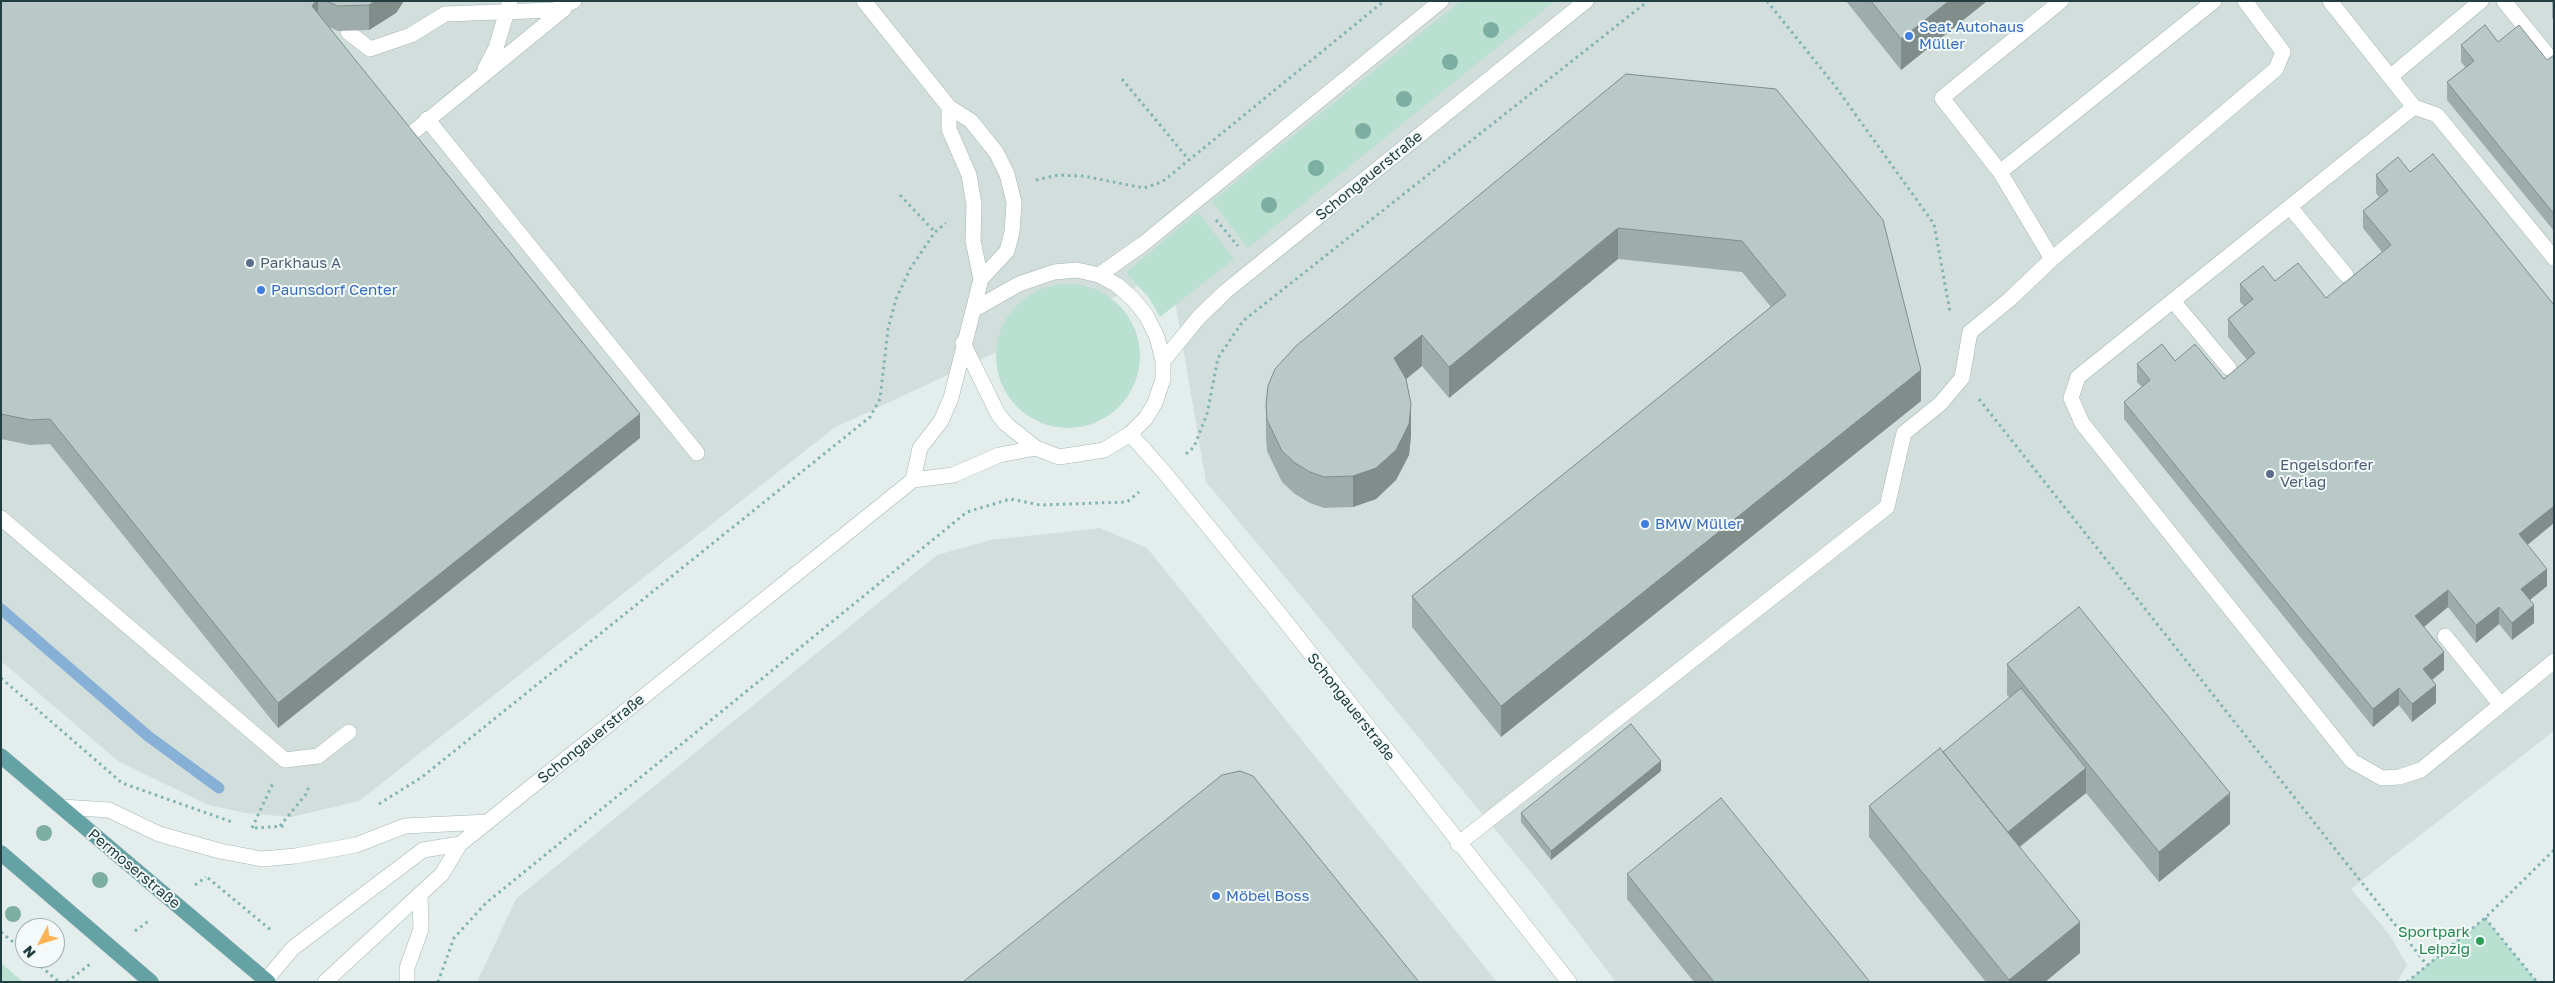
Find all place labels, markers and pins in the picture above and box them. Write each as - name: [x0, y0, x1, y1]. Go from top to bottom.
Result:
- place label: Seat Autohaus Müller: [1919, 18, 2024, 53]
- marker: Seat Autohaus Müller: [1903, 30, 1915, 42]
- place label: Parkhaus A: [260, 254, 341, 272]
- marker: Parkhaus A: [244, 257, 256, 269]
- place label: Paunsdorf Center: [271, 281, 398, 299]
- marker: Paunsdorf Center: [255, 284, 267, 296]
- place label: Engelsdorfer Verlag: [2280, 456, 2373, 491]
- marker: Engelsdorfer Verlag: [2264, 468, 2276, 480]
- place label: BMW Müller: [1655, 515, 1742, 533]
- marker: BMW Müller: [1639, 518, 1651, 530]
- place label: Möbel Boss: [1226, 887, 1309, 905]
- marker: Möbel Boss: [1210, 890, 1222, 902]
- place label: Sportpark Leipzig: [2398, 923, 2470, 958]
- marker: Sportpark Leipzig: [2474, 935, 2486, 947]

